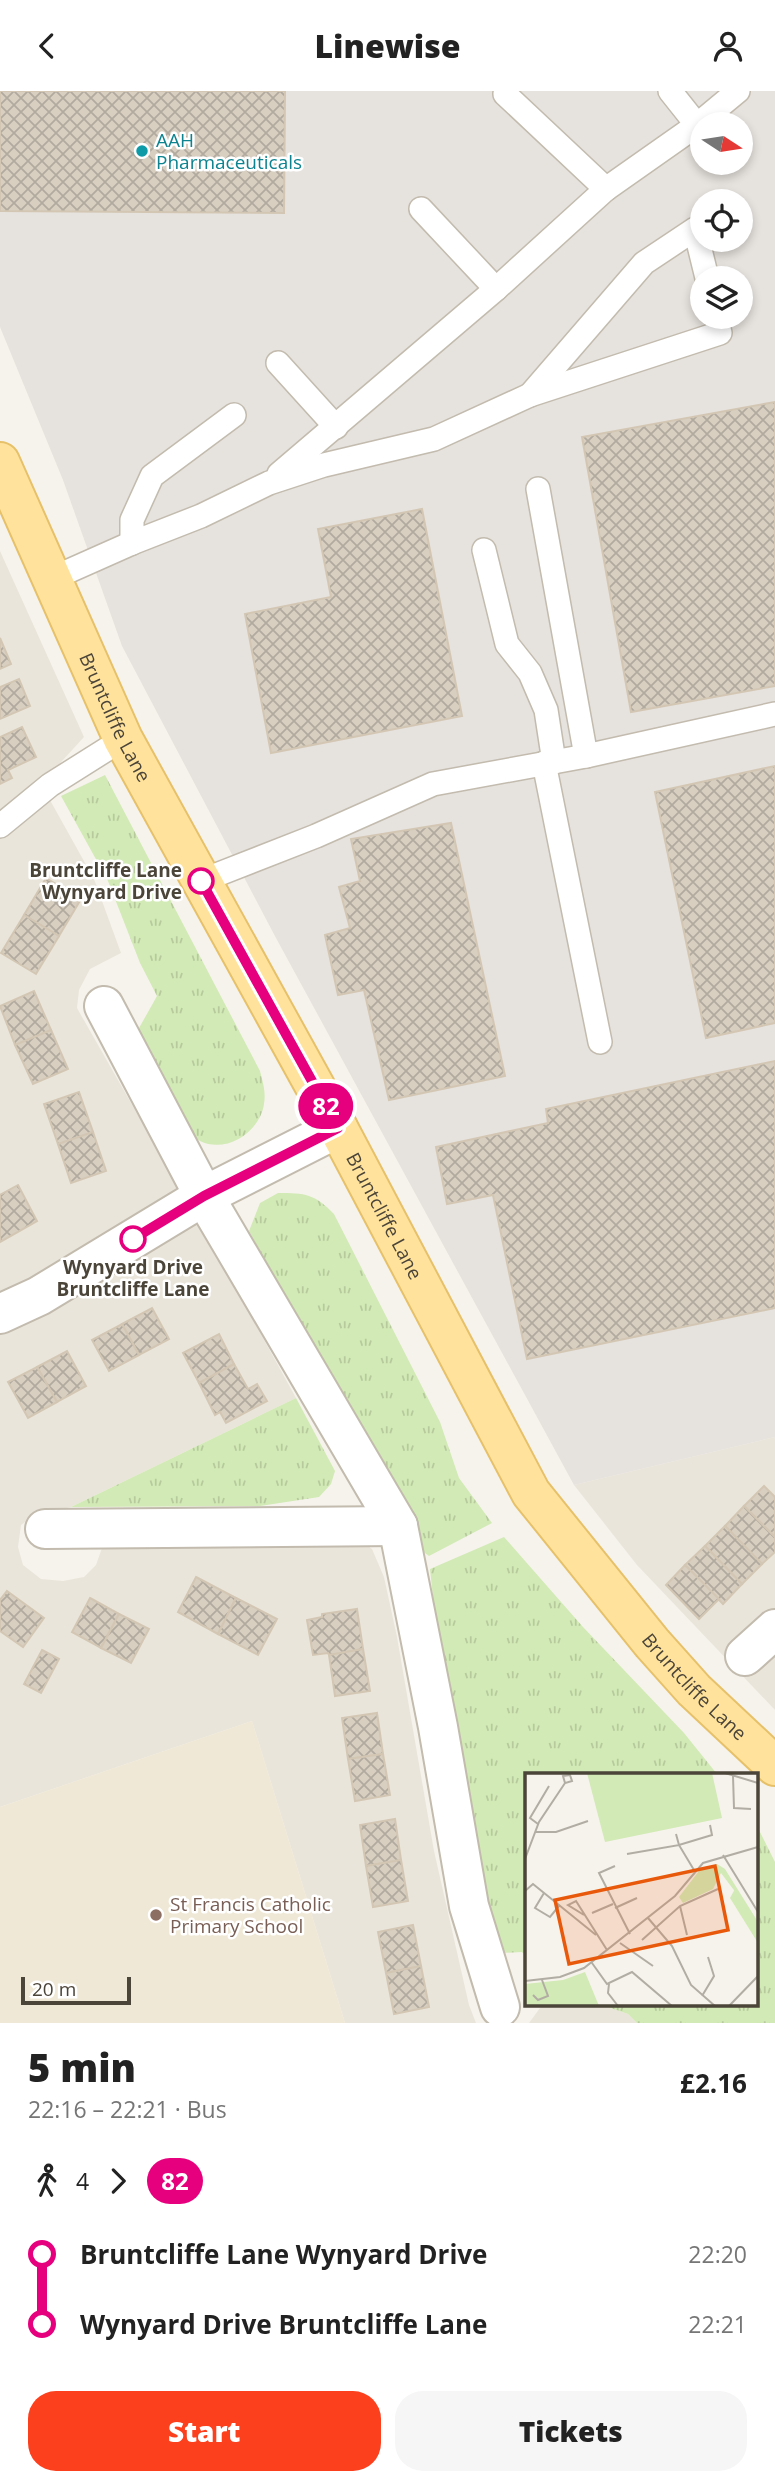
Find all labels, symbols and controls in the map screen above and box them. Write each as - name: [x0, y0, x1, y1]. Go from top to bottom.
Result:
- text: Linewise: [314, 24, 461, 67]
- icon: back: [28, 27, 66, 65]
- icon: person: [709, 27, 747, 65]
- north arrow: [690, 112, 752, 175]
- map controls: [690, 112, 753, 329]
- place label: AAH Pharmaceuticals: [156, 127, 302, 175]
- marker: AAH Pharmaceuticals: [134, 143, 150, 159]
- button: locate: [690, 189, 753, 252]
- button: layers: [690, 266, 753, 329]
- street label: Bruntcliffe Lane: [73, 649, 157, 786]
- place label: Bruntcliffe Lane Wynyard Drive: [29, 857, 182, 905]
- marker: Bruntcliffe Lane Wynyard Drive: [188, 868, 214, 894]
- line badge: 82: [294, 1083, 358, 1129]
- text: 82: [312, 1089, 340, 1122]
- street label: Bruntcliffe Lane: [340, 1148, 429, 1284]
- marker: Wynyard Drive Bruntcliffe Lane: [120, 1226, 146, 1252]
- place label: Wynyard Drive Bruntcliffe Lane: [57, 1254, 209, 1302]
- street label: Bruntcliffe Lane: [636, 1628, 752, 1746]
- inset map: [525, 1773, 758, 2005]
- place label: St Francis Catholic Primary School: [170, 1891, 331, 1939]
- marker: St Francis Catholic Primary School: [148, 1907, 164, 1923]
- scale bar: [21, 1974, 131, 2006]
- text: 20 m: [32, 1976, 76, 2002]
- text: 5 min: [28, 2041, 136, 2093]
- text: £2.16: [680, 2065, 747, 2101]
- text: 22:16 – 22:21 · Bus: [28, 2093, 227, 2125]
- icon: walk: [28, 2162, 66, 2200]
- icon: forward: [99, 2162, 137, 2200]
- text: 82: [161, 2164, 189, 2197]
- text: 4: [76, 2165, 89, 2197]
- text: Bruntcliffe Lane Wynyard Drive: [80, 2236, 487, 2272]
- text: 22:20: [688, 2238, 747, 2270]
- text: Wynyard Drive Bruntcliffe Lane: [80, 2306, 487, 2342]
- text: 22:21: [688, 2308, 747, 2340]
- button: Start: [28, 2391, 381, 2471]
- button: Tickets: [395, 2391, 747, 2471]

